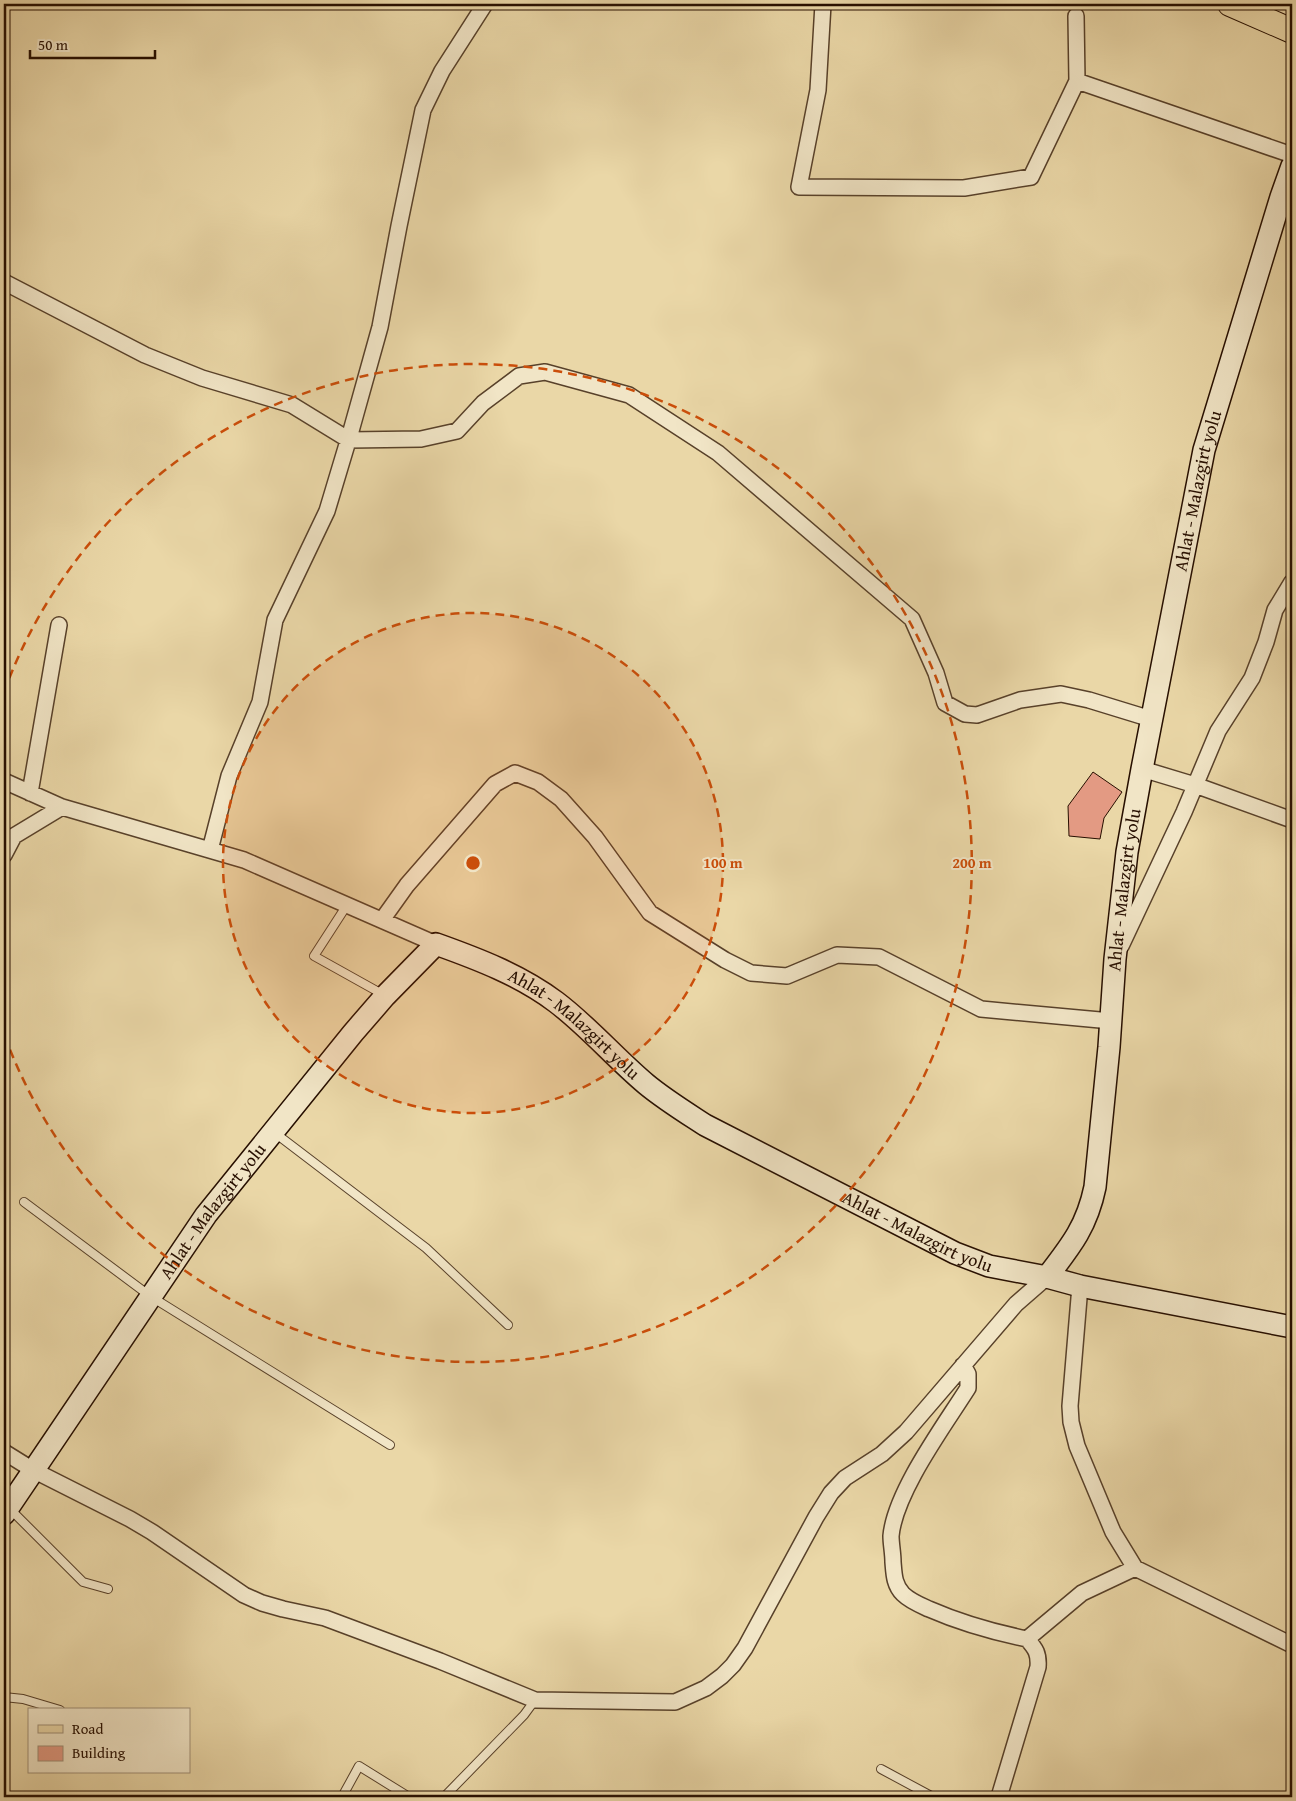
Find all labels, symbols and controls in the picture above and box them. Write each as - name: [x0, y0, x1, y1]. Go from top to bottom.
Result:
- scale bar: [30, 28, 155, 60]
- text: 50 m: [38, 34, 69, 55]
- street label: Ahlat - Malazgirt yolu: [1167, 407, 1228, 574]
- street label: Ahlat - Malazgirt yolu: [1100, 806, 1148, 972]
- text: 100 m: [703, 852, 743, 873]
- text: 200 m: [952, 852, 992, 873]
- centre of rings: [464, 854, 482, 872]
- street label: Ahlat - Malazgirt yolu: [504, 961, 647, 1086]
- street label: Ahlat - Malazgirt yolu: [152, 1137, 272, 1284]
- street label: Ahlat - Malazgirt yolu: [838, 1184, 997, 1279]
- legend: [28, 1708, 190, 1774]
- text: Road: [72, 1718, 103, 1739]
- text: Building: [72, 1742, 126, 1763]

